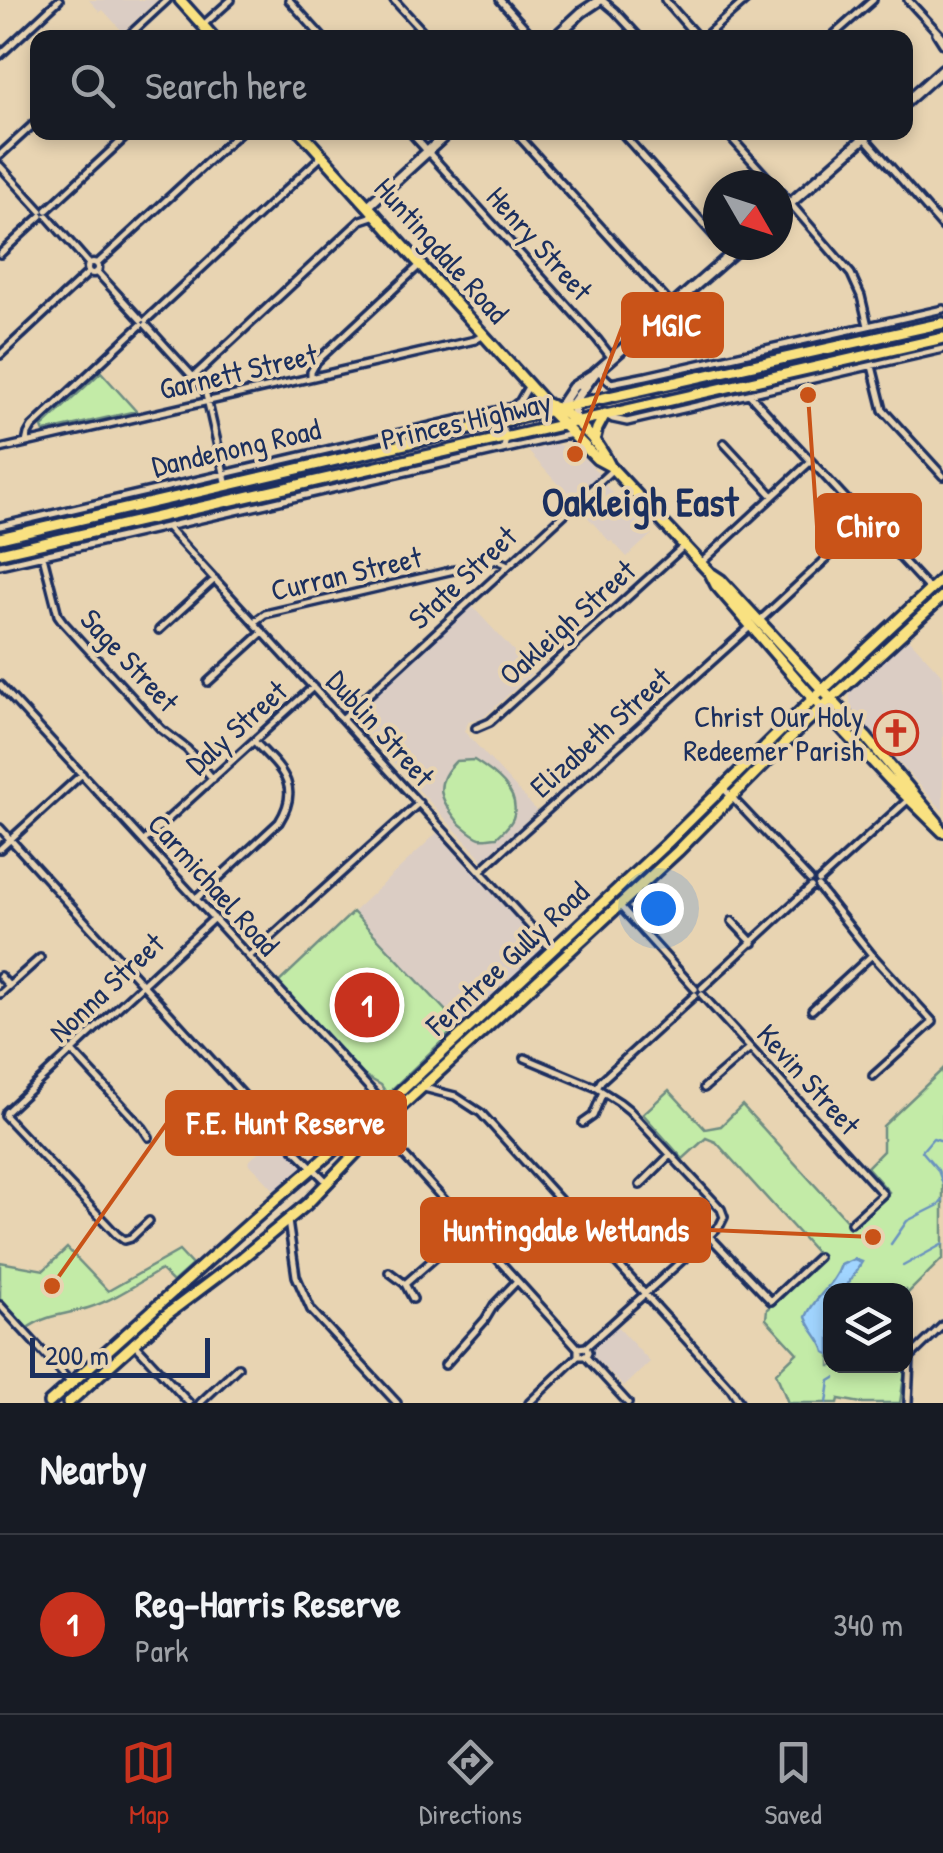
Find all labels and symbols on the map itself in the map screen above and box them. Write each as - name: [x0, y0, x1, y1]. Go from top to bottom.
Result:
- street label: Huntingdale Road: [366, 169, 518, 332]
- north arrow: [703, 170, 793, 260]
- street label: Henry Street: [478, 177, 602, 309]
- callout: MGIC: [623, 294, 722, 356]
- text: MGIC: [642, 303, 702, 346]
- street label: Garnett Street: [155, 333, 321, 409]
- street label: Princes Highway: [377, 381, 555, 459]
- street label: Dandenong Road: [148, 408, 325, 486]
- district label: Oakleigh East: [542, 474, 739, 530]
- callout: Chiro: [817, 495, 920, 557]
- text: Chiro: [836, 504, 900, 547]
- street label: State Street: [399, 516, 525, 638]
- street label: Curran Street: [267, 536, 426, 610]
- street label: Oakleigh Street: [490, 550, 644, 694]
- street label: Sage Street: [72, 600, 189, 721]
- street label: Elizabeth Street: [521, 658, 679, 806]
- street label: Dublin Street: [318, 661, 444, 795]
- street label: Daly Street: [177, 670, 296, 783]
- place label: Christ Our Holy Redeemer Parish: [683, 696, 864, 770]
- church icon: Christ Our Holy Redeemer Parish: [873, 710, 919, 756]
- street label: Carmichael Road: [139, 804, 289, 964]
- street label: Ferntree Gully Road: [416, 872, 597, 1045]
- your location: [633, 883, 684, 934]
- street label: Nonna Street: [40, 923, 173, 1051]
- pin: 1: [334, 968, 400, 1042]
- street label: Kevin Street: [748, 1015, 870, 1144]
- callout: F.E. Hunt Reserve: [167, 1092, 405, 1154]
- text: F.E. Hunt Reserve: [186, 1101, 385, 1144]
- callout: Huntingdale Wetlands: [422, 1199, 709, 1261]
- text: Huntingdale Wetlands: [443, 1208, 689, 1252]
- scale bar: [30, 1333, 210, 1378]

